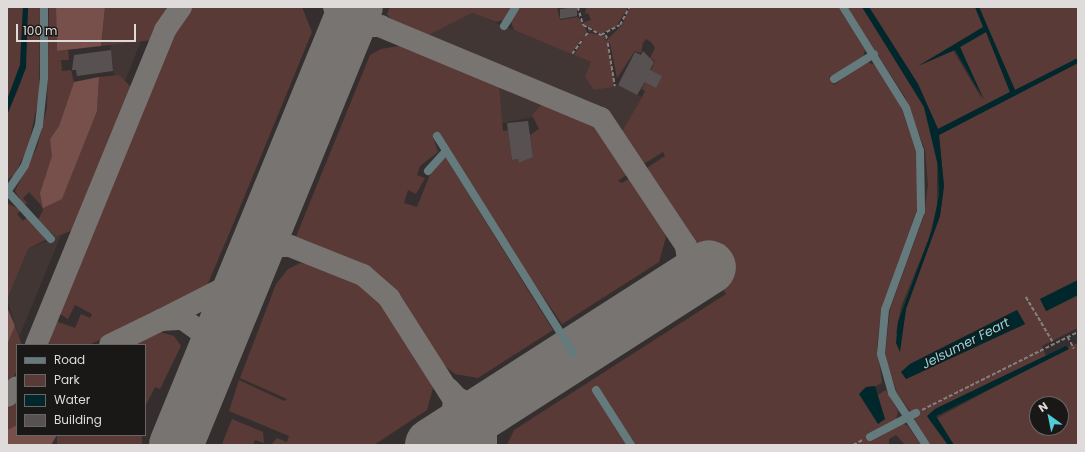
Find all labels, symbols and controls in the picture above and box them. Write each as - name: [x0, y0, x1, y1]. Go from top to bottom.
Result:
- scale bar: [18, 16, 138, 42]
- text: 100 m: [23, 22, 57, 39]
- water label: Jelsumer Feart: [920, 315, 1012, 373]
- legend: [16, 344, 146, 436]
- text: Road: [54, 351, 85, 368]
- text: Park: [54, 371, 80, 388]
- text: Water: [54, 391, 90, 408]
- north arrow: [1029, 396, 1069, 436]
- text: N: [1035, 398, 1051, 416]
- text: Building: [54, 411, 102, 428]

